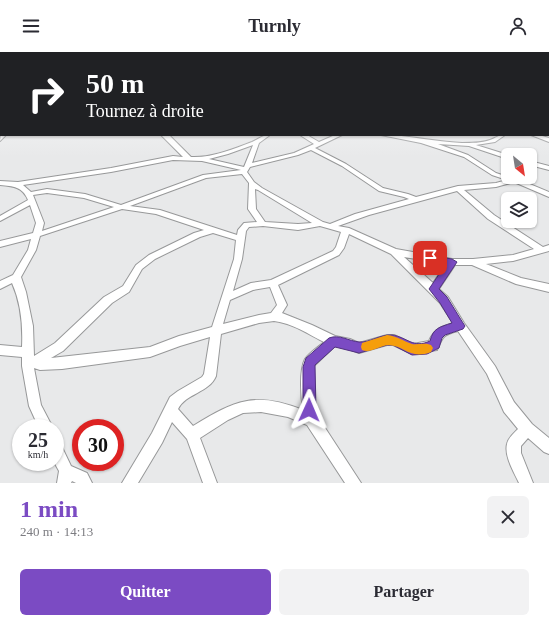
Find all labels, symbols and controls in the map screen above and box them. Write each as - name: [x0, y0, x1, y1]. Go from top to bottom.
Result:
- icon: menu: [20, 15, 42, 37]
- icon: person: [507, 15, 529, 37]
- text: Turnly: [248, 16, 301, 36]
- icon: right: [20, 68, 72, 120]
- text: 50 m: [86, 68, 144, 99]
- text: Tournez à droite: [86, 101, 204, 121]
- north arrow: [501, 148, 537, 184]
- map controls: [501, 148, 537, 228]
- button: layers: [501, 192, 537, 228]
- pin: [413, 241, 447, 275]
- icon: arrive: [419, 247, 441, 269]
- position arrow: [288, 389, 330, 431]
- speed limit sign: 30: [72, 419, 124, 471]
- text: 25: [28, 429, 48, 451]
- text: km/h: [28, 449, 48, 460]
- text: 1 min: [20, 496, 78, 522]
- button: close: [487, 496, 529, 538]
- text: 240 m · 14:13: [20, 524, 93, 539]
- button: Quitter: [20, 569, 271, 615]
- button: Partager: [279, 569, 529, 615]

